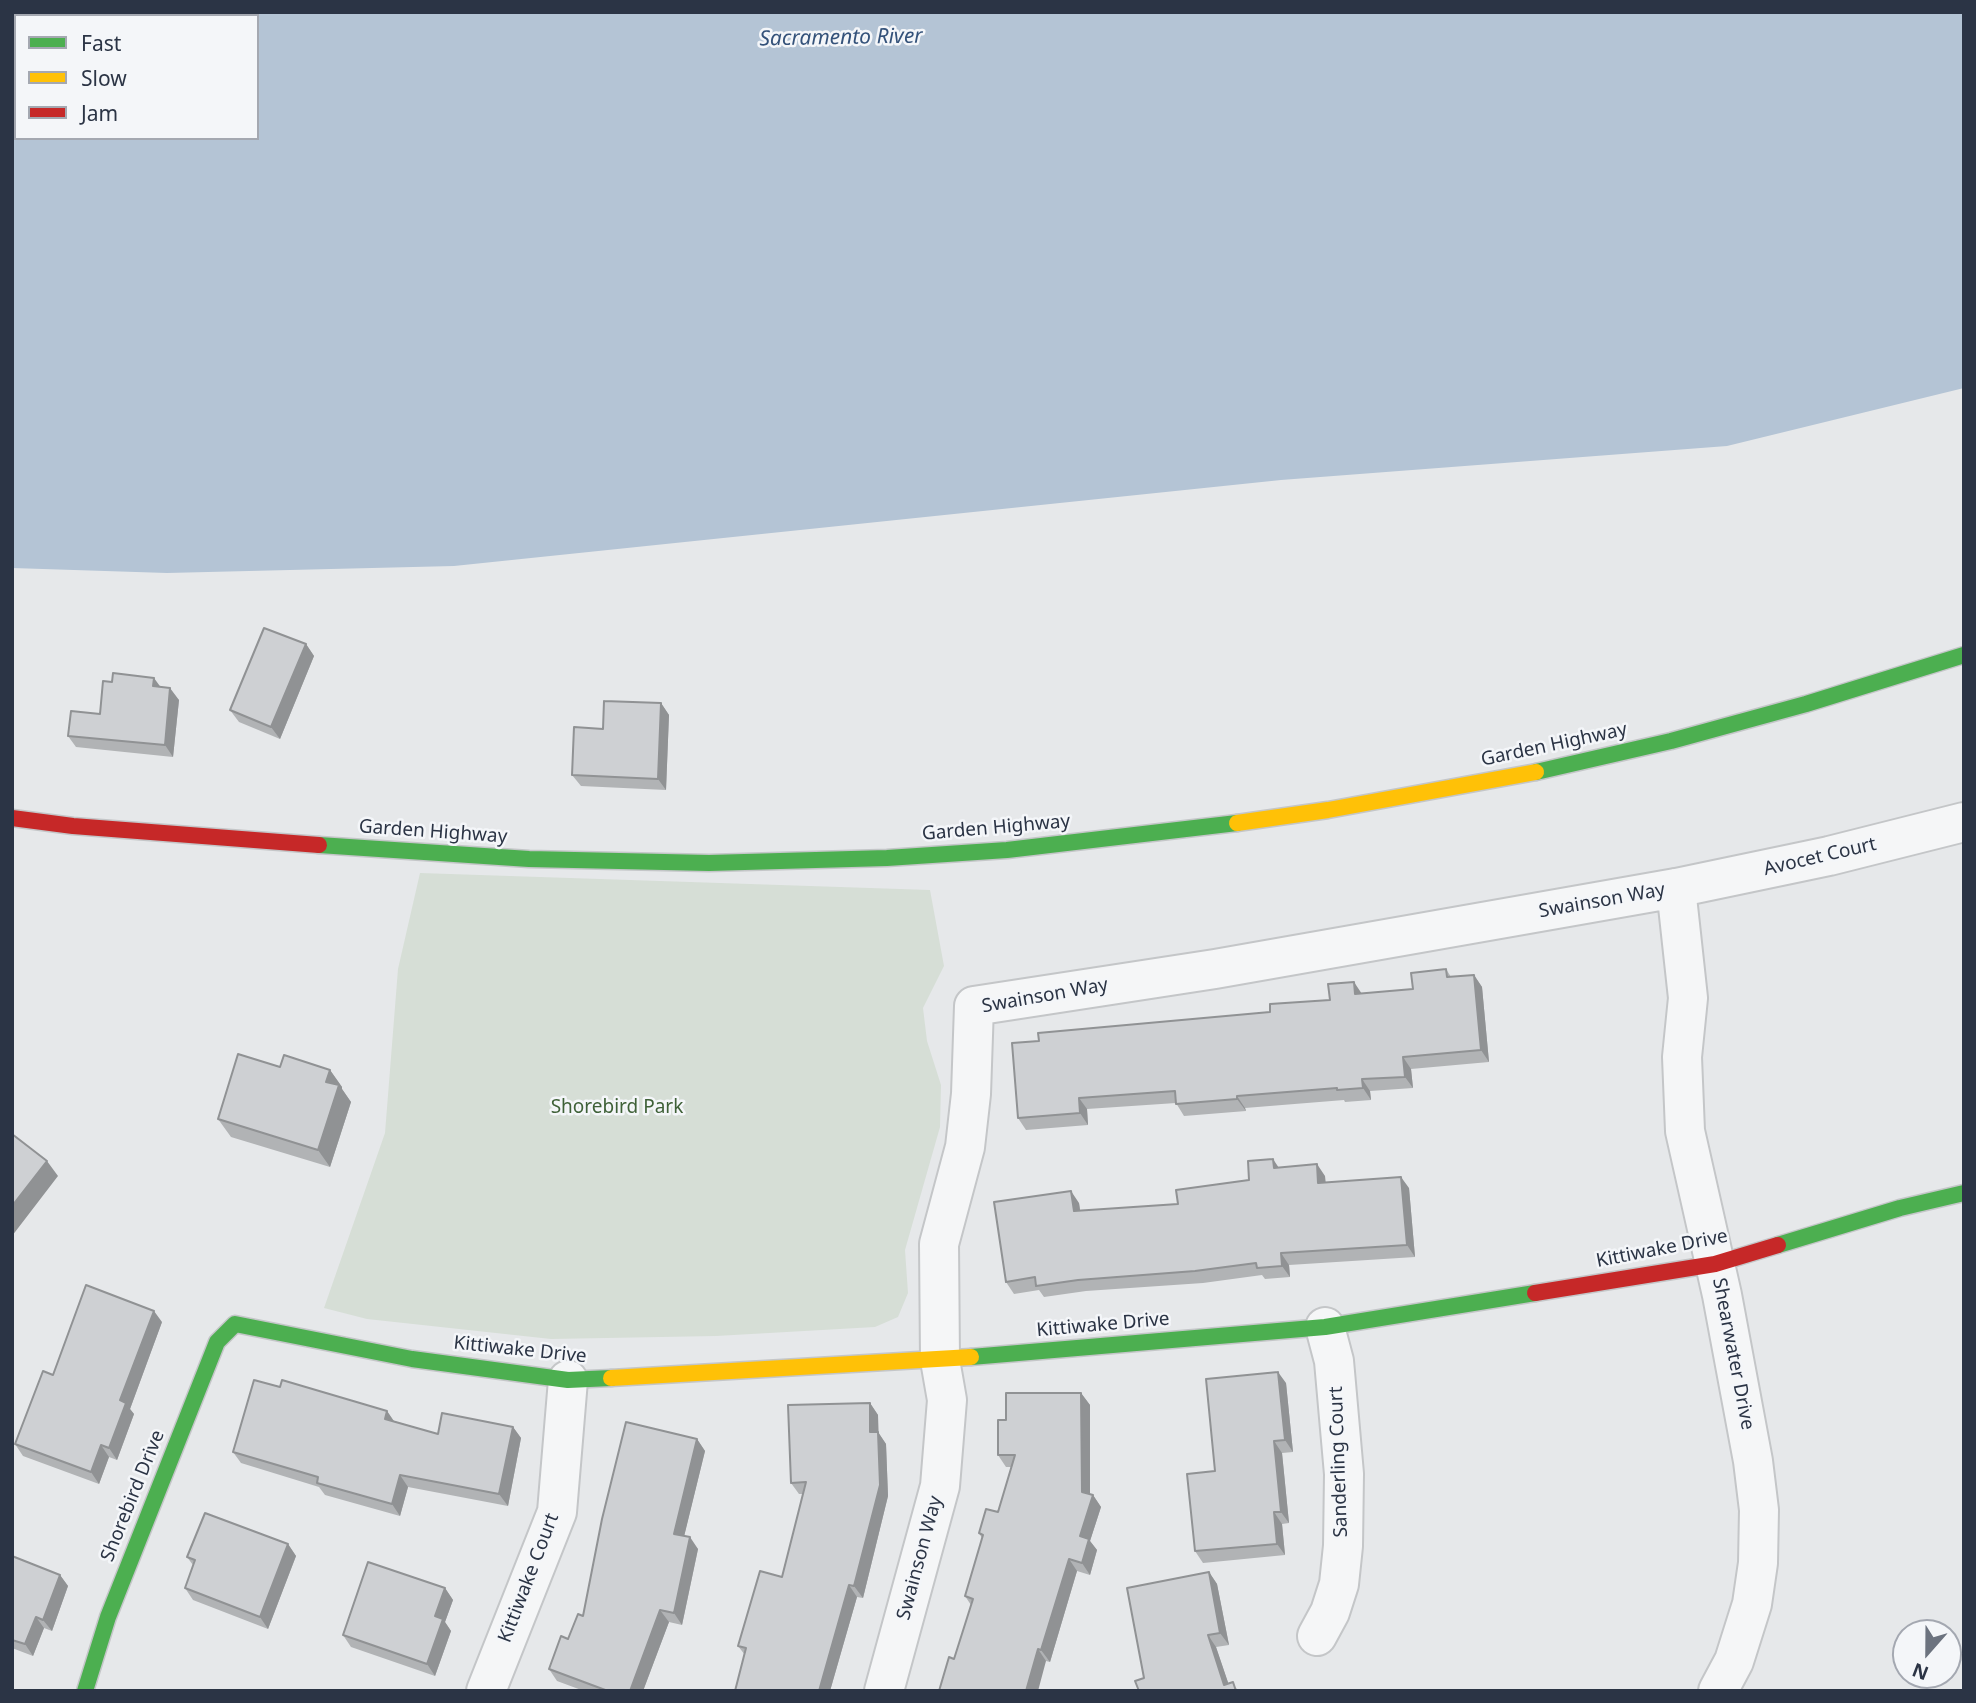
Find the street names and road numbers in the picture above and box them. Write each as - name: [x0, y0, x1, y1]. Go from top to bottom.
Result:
- street label: Garden Highway: [1479, 718, 1629, 772]
- street label: Garden Highway: [921, 810, 1071, 846]
- street label: Garden Highway: [358, 815, 508, 849]
- street label: Avocet Court: [1761, 833, 1879, 881]
- street label: Swainson Way: [1537, 879, 1667, 923]
- street label: Swainson Way: [980, 974, 1110, 1018]
- street label: Kittiwake Drive: [1594, 1225, 1730, 1273]
- street label: Shearwater Drive: [1707, 1276, 1759, 1432]
- street label: Kittiwake Drive: [1035, 1308, 1171, 1342]
- street label: Kittiwake Drive: [452, 1332, 588, 1368]
- street label: Sanderling Court: [1325, 1386, 1353, 1538]
- street label: Shorebird Drive: [96, 1427, 170, 1565]
- street label: Swainson Way: [892, 1493, 948, 1623]
- street label: Kittiwake Court: [494, 1510, 564, 1646]

